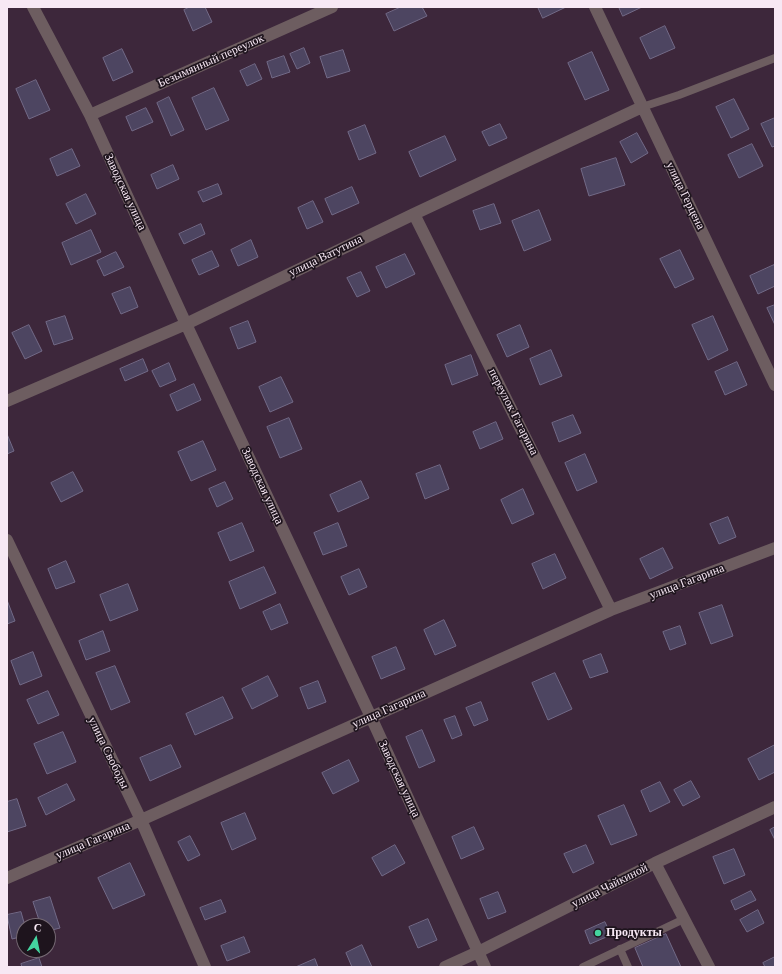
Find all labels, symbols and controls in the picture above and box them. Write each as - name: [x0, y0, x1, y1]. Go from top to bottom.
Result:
- street label: Безымянный переулок: [156, 31, 266, 91]
- street label: Заводская улица: [101, 151, 149, 233]
- street label: улица Герцена: [662, 160, 708, 232]
- street label: улица Ватутина: [287, 232, 365, 280]
- street label: переулок Гагарина: [485, 366, 541, 458]
- street label: Заводская улица: [238, 445, 286, 527]
- street label: улица Гагарина: [648, 561, 726, 603]
- street label: улица Гагарина: [350, 686, 428, 732]
- street label: улица Свободы: [84, 715, 132, 791]
- street label: Заводская улица: [375, 738, 423, 820]
- street label: улица Гагарина: [54, 819, 132, 863]
- street label: улица Чайкиной: [570, 861, 650, 911]
- north arrow: [16, 918, 56, 958]
- text: С: [33, 921, 43, 934]
- place label: Продукты: [606, 926, 662, 940]
- marker: Продукты: [593, 928, 603, 938]

